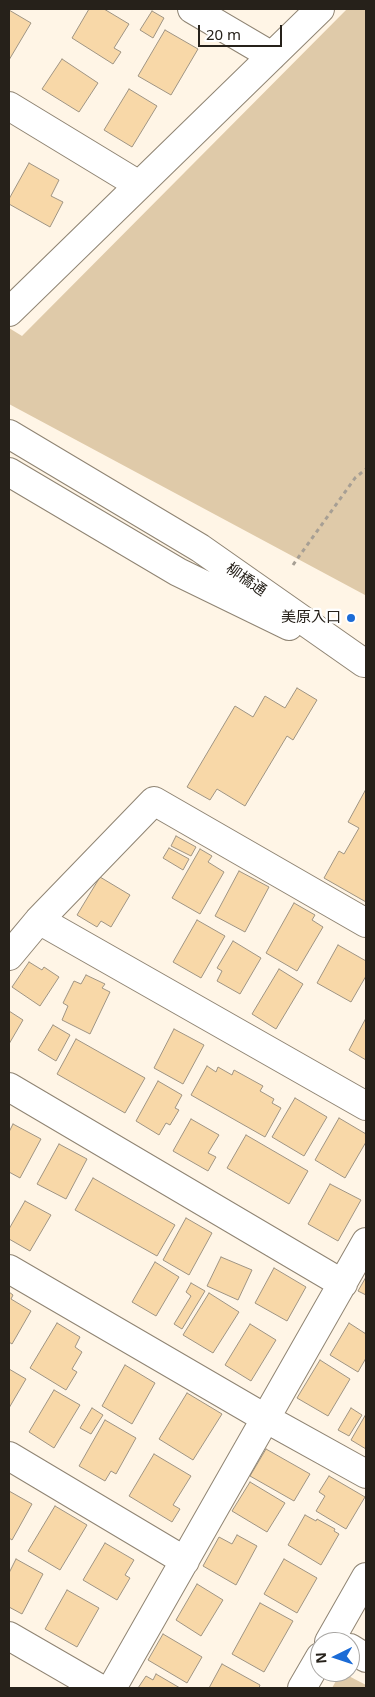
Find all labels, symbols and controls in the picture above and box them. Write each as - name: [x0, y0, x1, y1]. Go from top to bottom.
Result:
- scale bar: [200, 15, 284, 47]
- text: 20 m: [206, 24, 241, 44]
- street label: 柳橋通: [222, 560, 270, 600]
- place label: 美原入口: [281, 609, 341, 627]
- marker: 美原入口: [345, 612, 357, 624]
- north arrow: [310, 1632, 360, 1682]
- text: N: [311, 1652, 330, 1664]

